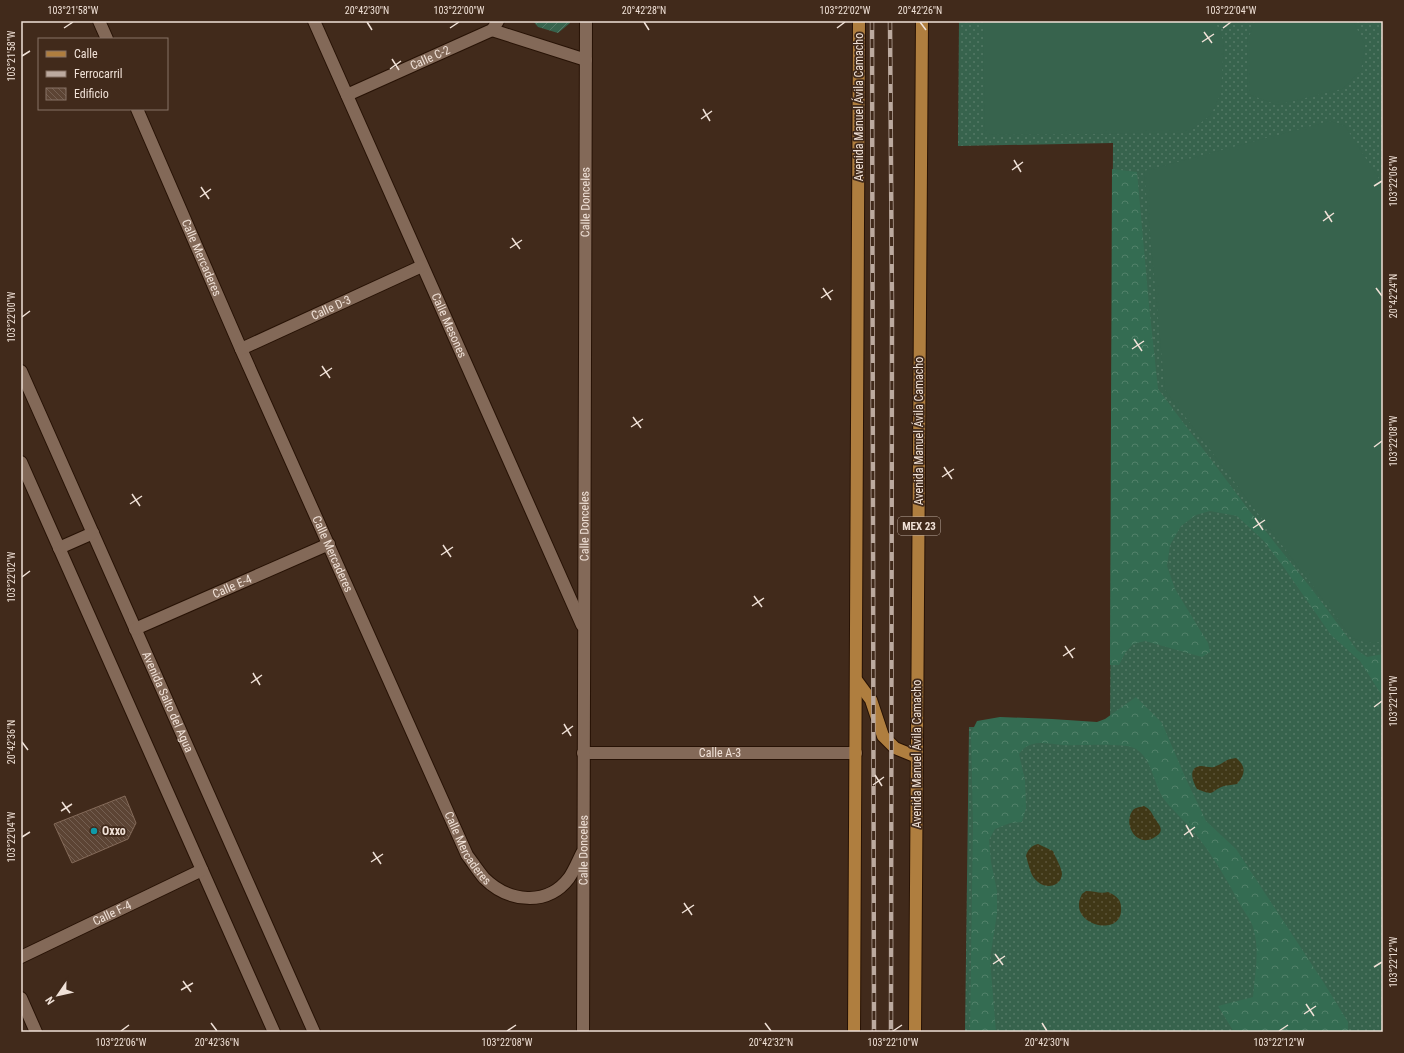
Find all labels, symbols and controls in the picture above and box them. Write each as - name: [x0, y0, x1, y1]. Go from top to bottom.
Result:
- text: 103°21'58"W: [48, 5, 99, 16]
- text: 20°42'30"N: [345, 5, 389, 16]
- text: 103°22'00"W: [434, 5, 485, 16]
- text: 20°42'28"N: [622, 5, 666, 16]
- text: 103°22'02"W: [820, 5, 871, 16]
- text: 20°42'26"N: [898, 5, 942, 16]
- text: 103°22'04"W: [1206, 5, 1257, 16]
- text: 103°21'58"W: [6, 30, 17, 81]
- street label: Avenida Manuel Ávila Camacho: [851, 33, 866, 181]
- legend: [38, 38, 168, 110]
- street label: Calle C-2: [408, 43, 452, 73]
- text: Calle: [74, 47, 98, 61]
- text: Ferrocarril: [74, 67, 123, 81]
- text: Edificio: [74, 87, 109, 101]
- text: 103°22'06"W: [1388, 155, 1399, 206]
- street label: Calle Donceles: [578, 167, 593, 237]
- street label: Calle Mercaderes: [179, 217, 224, 298]
- text: 20°42'24"N: [1388, 274, 1399, 318]
- text: 103°22'00"W: [6, 291, 17, 342]
- street label: Calle Mesones: [429, 291, 470, 360]
- street label: Calle D-3: [309, 293, 353, 323]
- street label: Avenida Manuel Ávila Camacho: [911, 357, 926, 505]
- text: 103°22'08"W: [1388, 415, 1399, 466]
- street label: Calle Donceles: [577, 491, 592, 561]
- street label: Calle Mercaderes: [309, 514, 356, 594]
- road number: MEX 23: [898, 517, 940, 535]
- text: 103°22'02"W: [6, 551, 17, 602]
- street label: Calle E-4: [210, 572, 254, 601]
- street label: Avenida Salto del Agua: [139, 649, 196, 755]
- text: 103°22'10"W: [1388, 675, 1399, 726]
- street label: Avenida Manuel Ávila Camacho: [909, 680, 924, 828]
- text: 20°42'36"N: [6, 720, 17, 764]
- street label: Calle A-3: [699, 746, 741, 760]
- street label: Calle Mercaderes: [441, 809, 494, 888]
- text: 103°22'04"W: [6, 811, 17, 862]
- street label: Calle Donceles: [576, 815, 591, 885]
- place label: Oxxo: [102, 824, 126, 838]
- marker: Oxxo: [89, 826, 99, 836]
- street label: Calle F-4: [90, 898, 134, 928]
- text: 103°22'12"W: [1388, 936, 1399, 987]
- north arrow: [38, 975, 78, 1015]
- text: N: [43, 994, 57, 1007]
- text: 103°22'06"W: [96, 1037, 147, 1048]
- text: 20°42'36"N: [195, 1037, 239, 1048]
- text: 103°22'08"W: [482, 1037, 533, 1048]
- text: 20°42'32"N: [749, 1037, 793, 1048]
- text: 103°22'10"W: [868, 1037, 919, 1048]
- text: 20°42'30"N: [1025, 1037, 1069, 1048]
- text: 103°22'12"W: [1254, 1037, 1305, 1048]

